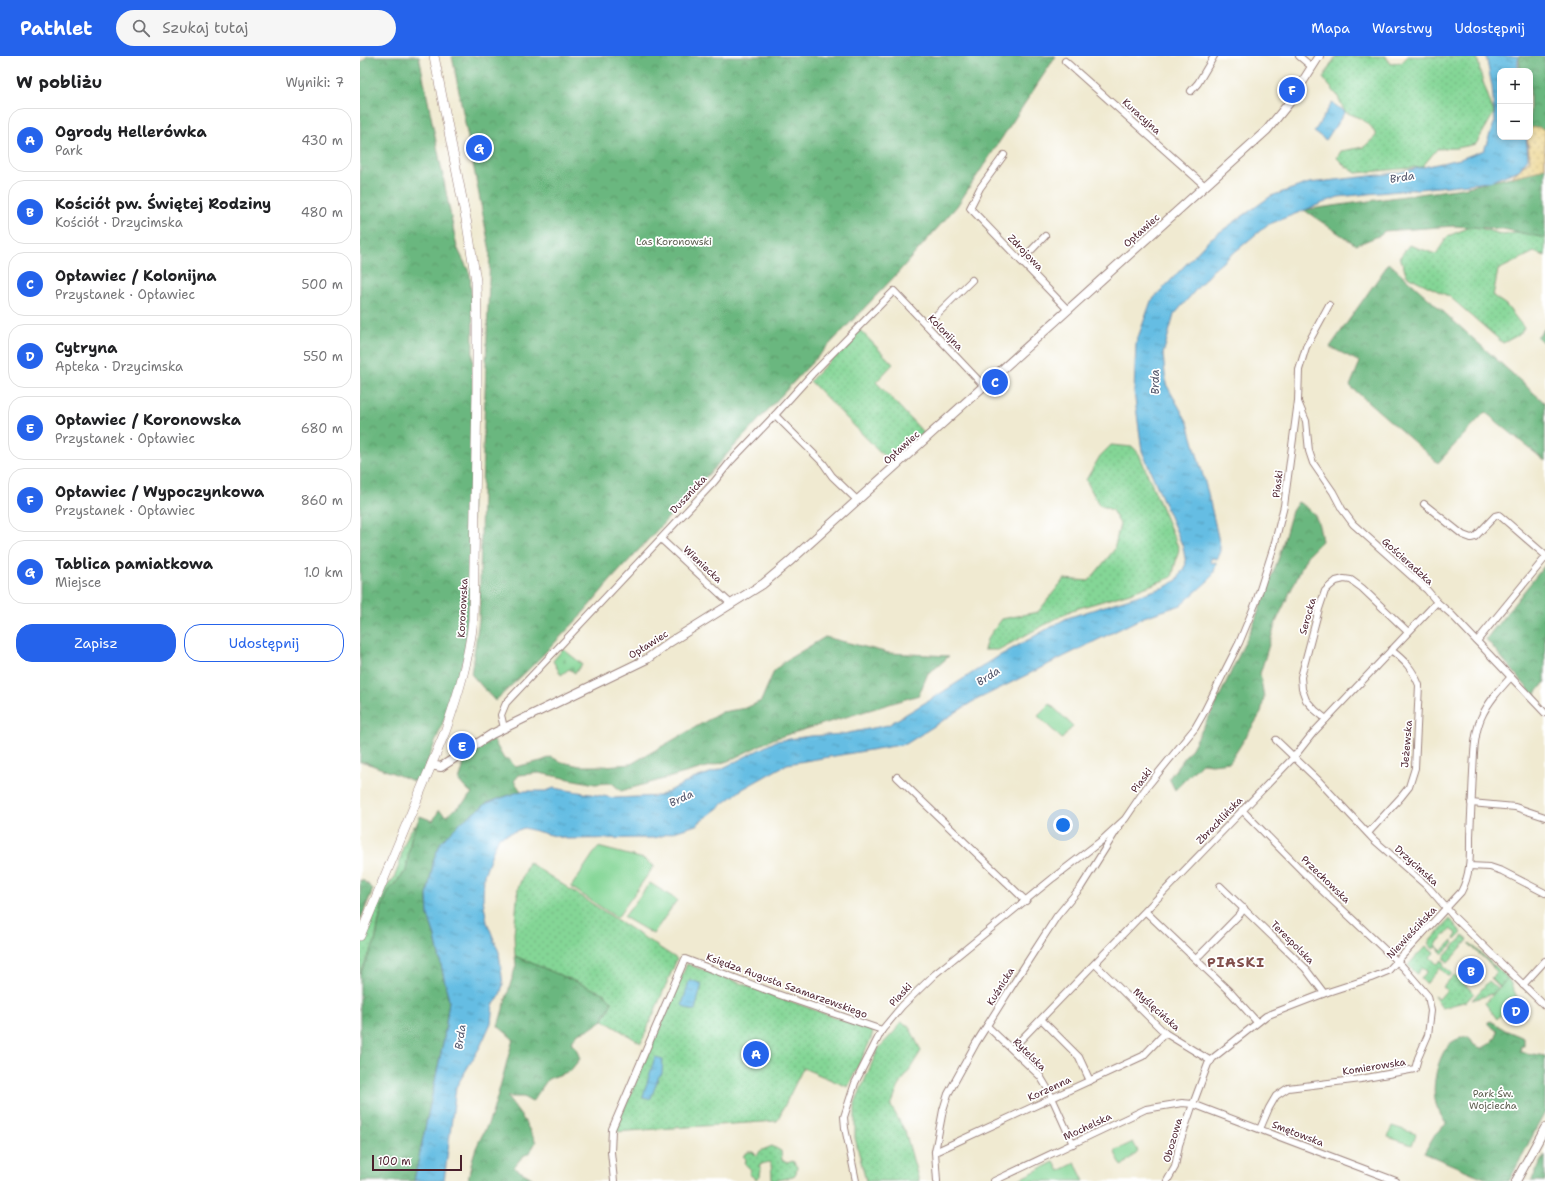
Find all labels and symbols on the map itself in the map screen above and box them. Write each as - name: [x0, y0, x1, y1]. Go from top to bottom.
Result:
- pin: F: [1279, 75, 1305, 105]
- street label: Kuracyjna: [1120, 96, 1164, 138]
- pin: G: [466, 133, 492, 163]
- water label: Brda: [1388, 168, 1416, 187]
- street label: Opławiec: [1121, 211, 1162, 250]
- street label: Zdrojowa: [1005, 232, 1047, 274]
- park label: Las Koronowski: [636, 235, 712, 248]
- street label: Kolonijna: [925, 312, 966, 354]
- pin: C: [982, 367, 1008, 397]
- water label: Brda: [1148, 369, 1163, 395]
- street label: Opławiec: [881, 428, 922, 467]
- street label: Piaski: [1269, 469, 1286, 499]
- street label: Dusznicka: [667, 472, 710, 516]
- street label: Gościeradzka: [1379, 535, 1437, 588]
- street label: Wieniecka: [680, 543, 725, 586]
- street label: Koronowska: [454, 577, 471, 638]
- street label: Serocka: [1296, 596, 1319, 636]
- street label: Opławiec: [626, 627, 670, 662]
- water label: Brda: [974, 663, 1003, 690]
- street label: Jeżewska: [1398, 719, 1415, 768]
- pin: E: [449, 731, 475, 761]
- street label: Piaski: [1128, 765, 1155, 795]
- water label: Brda: [667, 786, 696, 811]
- street label: Zbrachlińska: [1193, 793, 1246, 847]
- your location: [1053, 815, 1073, 835]
- street label: Drzycimska: [1392, 842, 1442, 889]
- street label: Przechowska: [1298, 853, 1353, 907]
- street label: Niewieścińska: [1384, 903, 1440, 961]
- street label: Terespolska: [1268, 918, 1318, 967]
- street label: Księdza Augusta Szamarzewskiego: [704, 950, 869, 1021]
- district label: PIASKI: [1207, 953, 1265, 971]
- pin: B: [1458, 956, 1484, 986]
- street label: Kuźnicka: [984, 964, 1018, 1008]
- street label: Piaski: [886, 980, 915, 1009]
- street label: Myślęcińska: [1131, 985, 1183, 1034]
- pin: D: [1503, 996, 1529, 1026]
- water label: Brda: [451, 1023, 470, 1051]
- street label: Rytelska: [1010, 1035, 1049, 1074]
- pin: A: [743, 1039, 769, 1069]
- street label: Komierowska: [1342, 1055, 1407, 1078]
- street label: Korzenna: [1026, 1073, 1074, 1104]
- park label: Park Św. Wojciecha: [1469, 1087, 1518, 1112]
- street label: Mochelska: [1061, 1109, 1114, 1143]
- street label: Obozowa: [1160, 1116, 1185, 1164]
- street label: Smętowska: [1270, 1118, 1326, 1150]
- scale bar: [372, 1153, 462, 1172]

